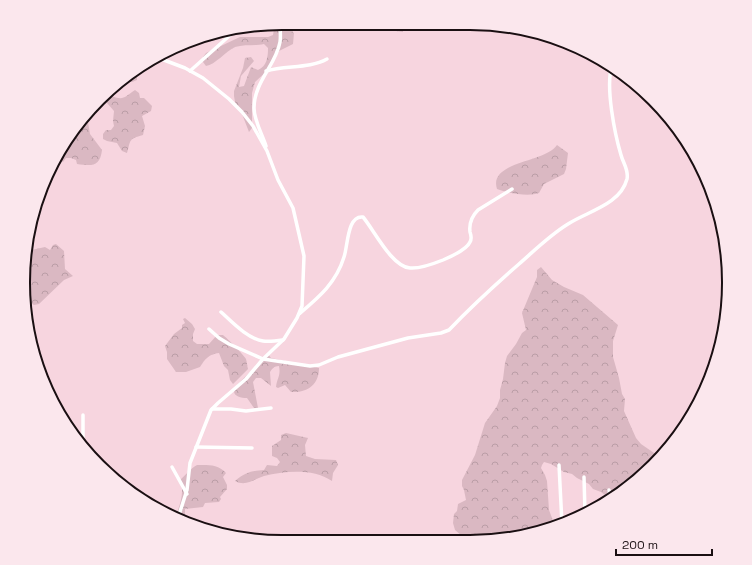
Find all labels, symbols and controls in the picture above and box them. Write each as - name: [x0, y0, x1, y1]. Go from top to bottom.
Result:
- scale bar: [616, 531, 712, 557]
- text: 200 m: [622, 537, 658, 553]

